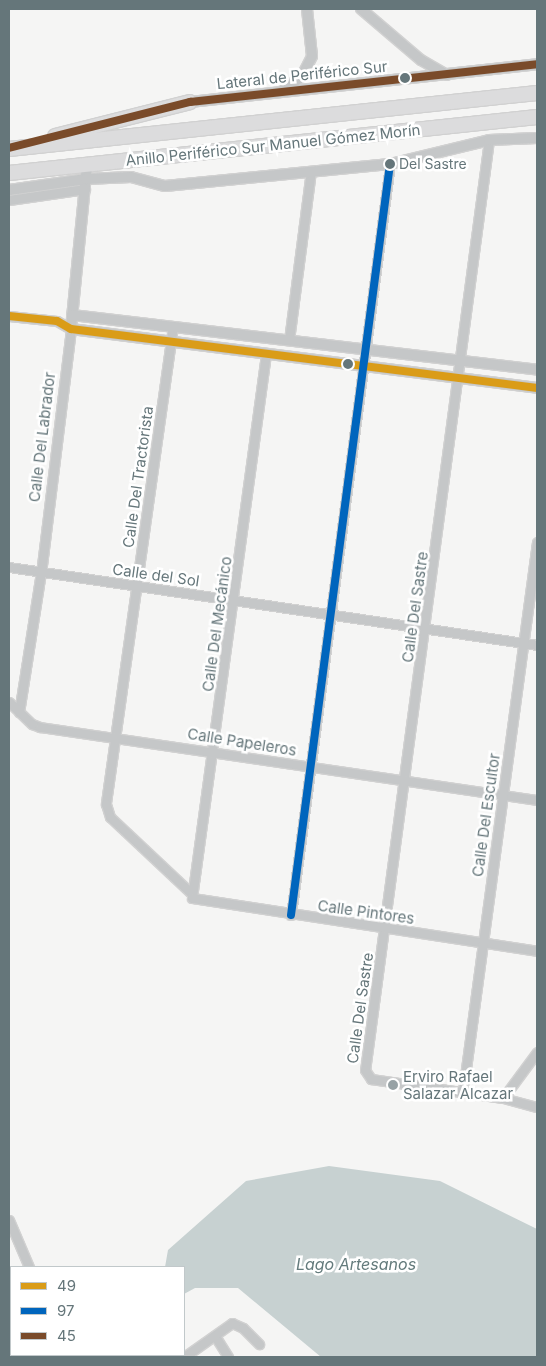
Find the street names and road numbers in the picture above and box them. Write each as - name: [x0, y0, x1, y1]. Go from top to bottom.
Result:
- street label: Lateral de Periférico Sur: [216, 57, 388, 93]
- street label: Anillo Periférico Sur Manuel Gómez Morín: [125, 121, 421, 169]
- street label: Calle Del Labrador: [25, 371, 59, 503]
- street label: Calle Del Tractorista: [119, 405, 157, 549]
- street label: Calle Del Sastre: [398, 550, 432, 664]
- street label: Calle Del Mecánico: [199, 555, 235, 693]
- street label: Calle del Sol: [111, 560, 201, 590]
- street label: Calle Papeleros: [186, 724, 298, 760]
- street label: Calle Del Escultor: [468, 752, 504, 878]
- street label: Calle Pintores: [316, 896, 416, 928]
- street label: Calle Del Sastre: [343, 951, 377, 1065]

